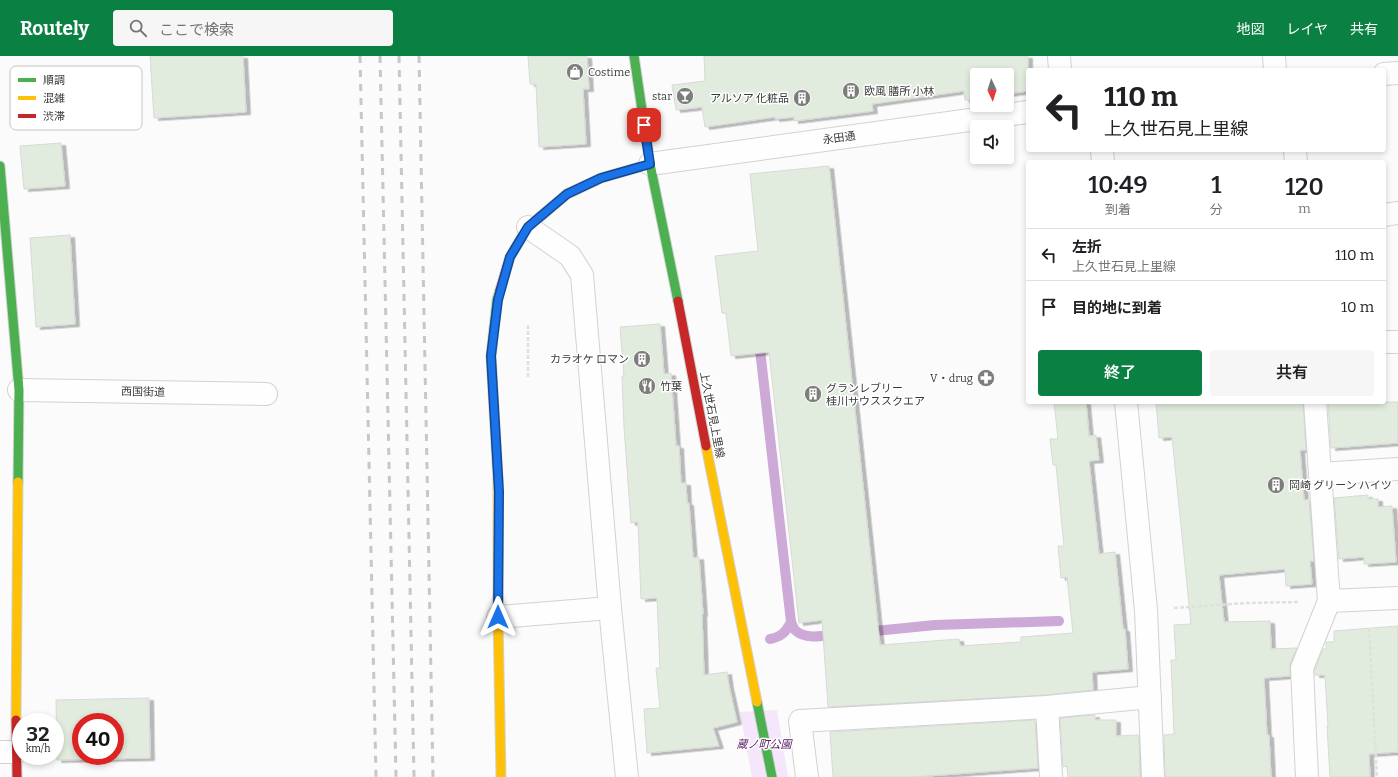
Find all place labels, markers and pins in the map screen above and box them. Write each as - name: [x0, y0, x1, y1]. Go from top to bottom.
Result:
- shop icon: Costime: [565, 62, 585, 82]
- place label: Costime: [588, 66, 630, 79]
- building icon: 欧風 膳所 小林: [841, 81, 861, 101]
- place label: 欧風 膳所 小林: [864, 85, 934, 98]
- bar icon: star: [675, 86, 695, 106]
- building icon: アルソア 化粧品: [792, 88, 812, 108]
- place label: star: [652, 90, 672, 103]
- place label: アルソア 化粧品: [710, 92, 789, 105]
- pin: [627, 108, 661, 142]
- building icon: カラオケ ロマン: [632, 349, 652, 369]
- place label: カラオケ ロマン: [550, 353, 629, 366]
- pharmacy icon: V・drug: [976, 368, 996, 388]
- place label: V・drug: [930, 372, 973, 385]
- restaurant icon: 竹葉: [637, 376, 657, 396]
- place label: 竹葉: [660, 380, 682, 393]
- place label: グランレブリー 桂川サウススクエア: [826, 382, 925, 408]
- building icon: グランレブリー 桂川サウススクエア: [803, 384, 823, 404]
- building icon: 岡崎 グリーン ハイツ: [1266, 475, 1286, 495]
- place label: 岡崎 グリーン ハイツ: [1289, 479, 1392, 492]

